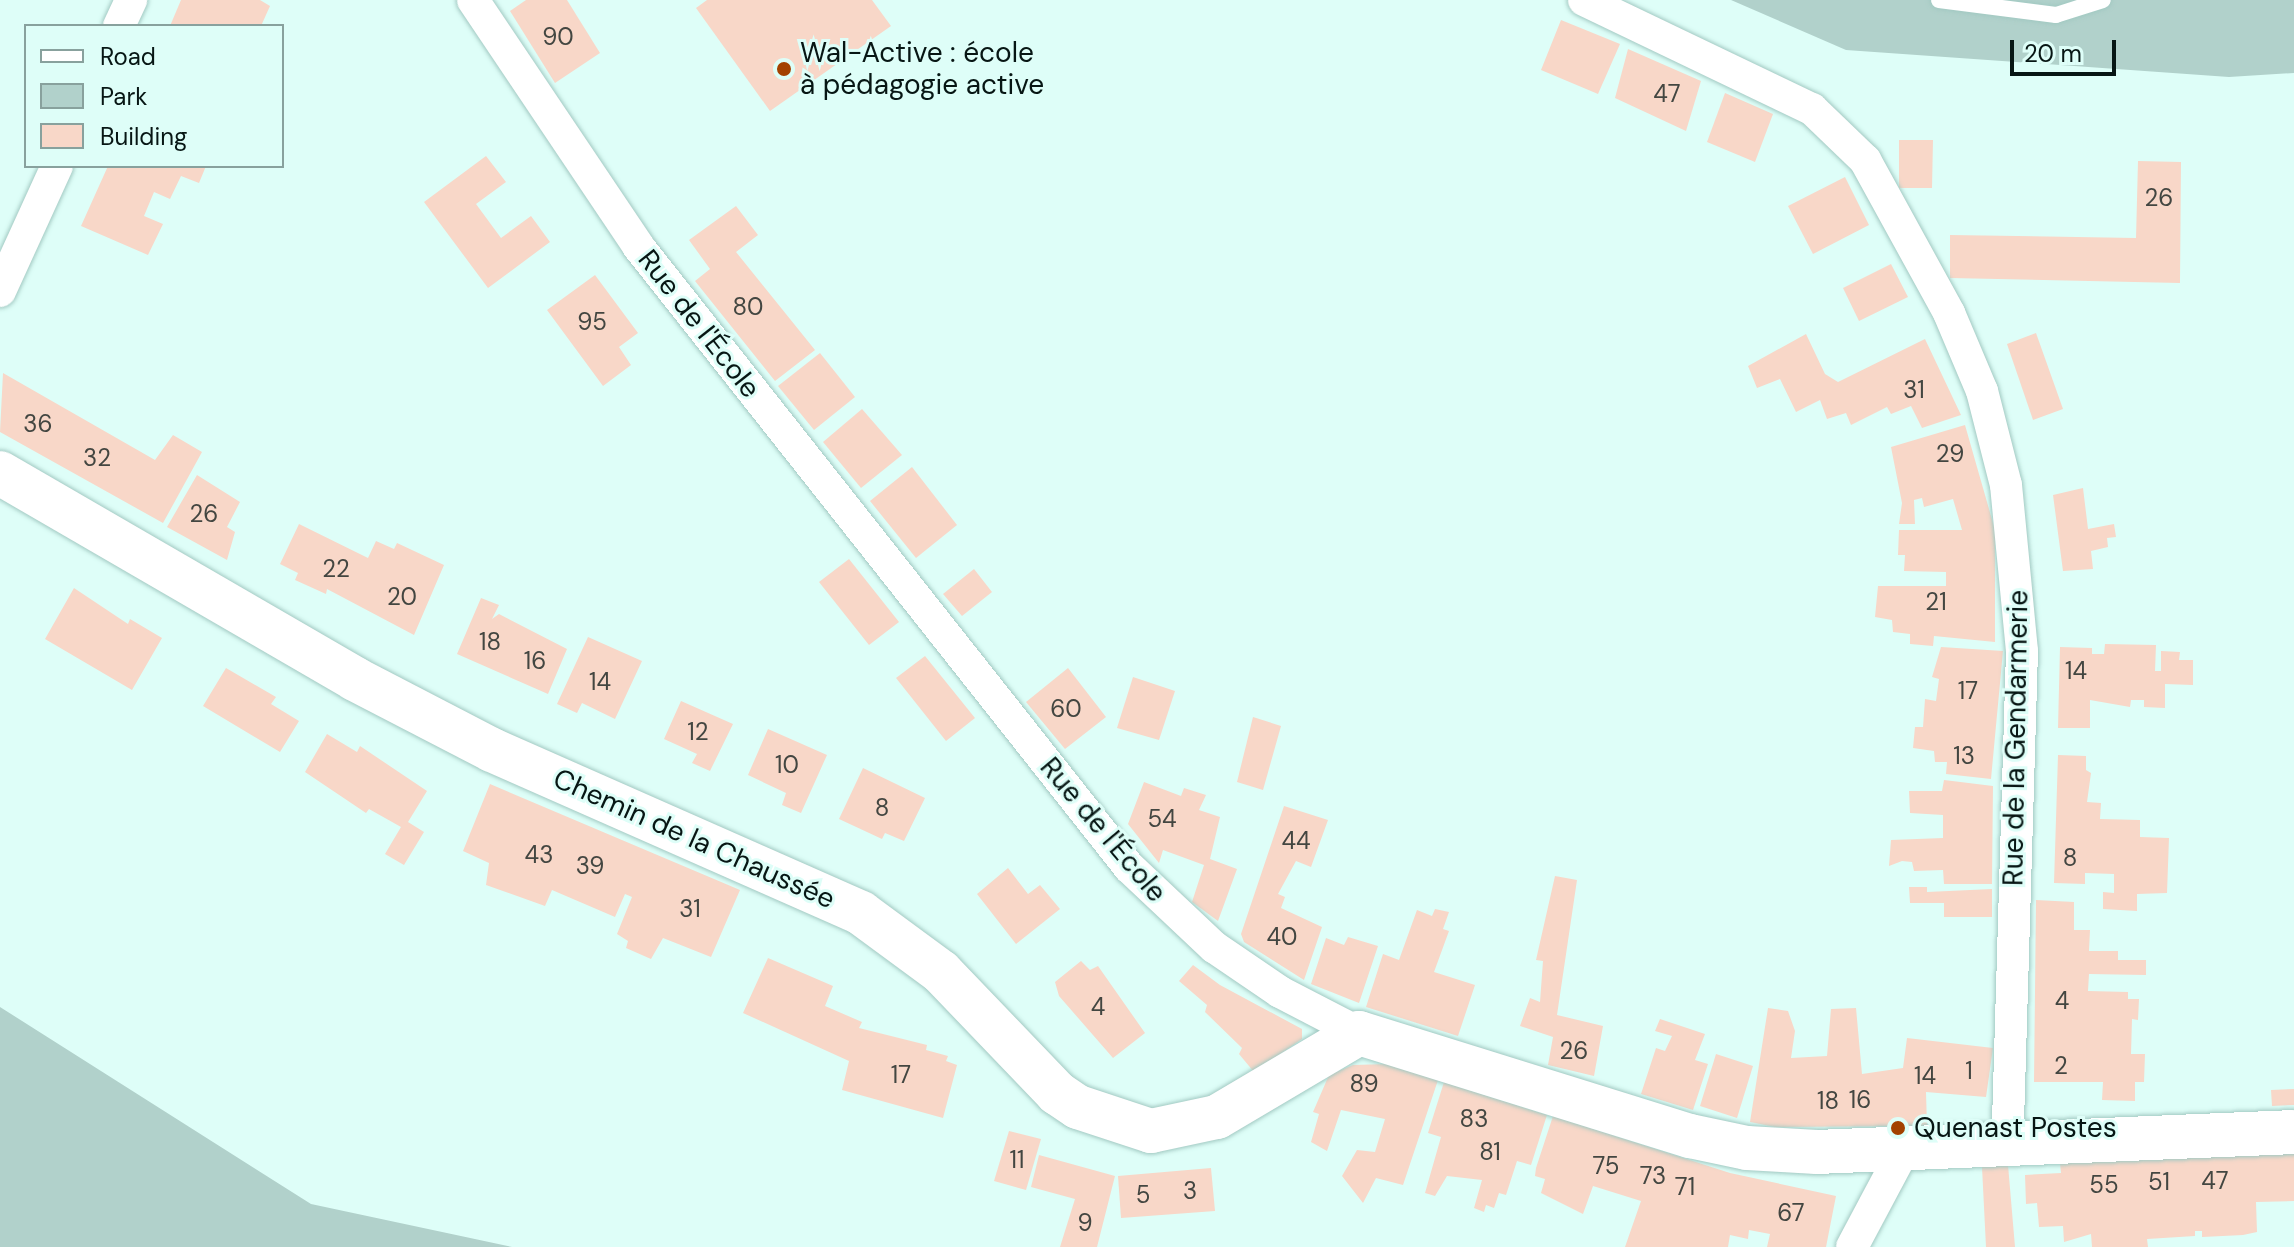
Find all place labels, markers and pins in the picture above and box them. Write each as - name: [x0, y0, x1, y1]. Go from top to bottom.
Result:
- place label: Wal-Active : école à pédagogie active: [800, 36, 1044, 102]
- marker: Wal-Active : école à pédagogie active: [775, 60, 793, 78]
- place label: Quenast Postes: [1914, 1111, 2117, 1145]
- marker: Quenast Postes: [1889, 1119, 1907, 1137]

